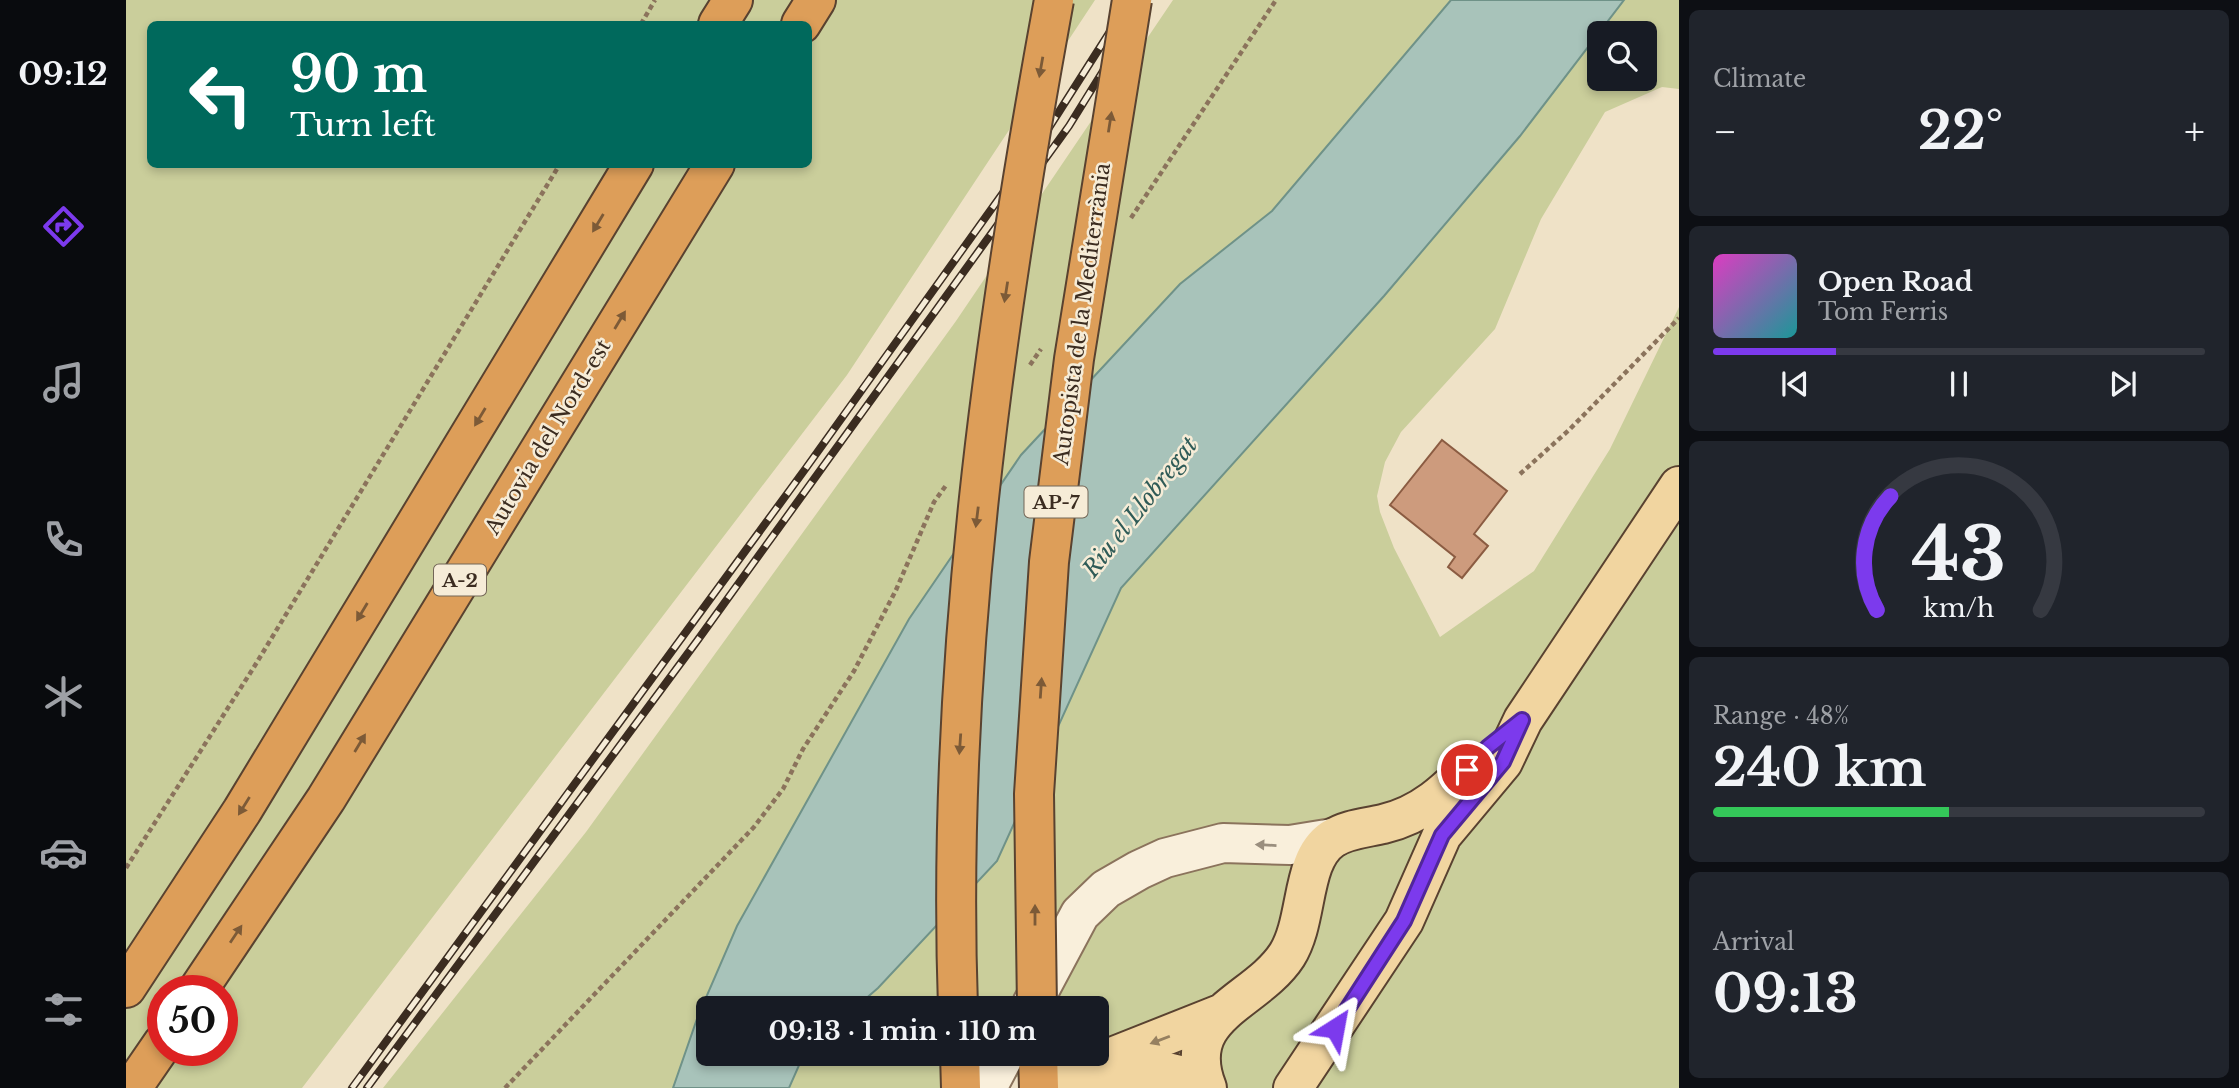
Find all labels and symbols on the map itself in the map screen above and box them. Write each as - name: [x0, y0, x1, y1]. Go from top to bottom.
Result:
- one-way arrow: [1036, 56, 1047, 78]
- one-way arrow: [1105, 111, 1116, 133]
- street label: Autopista de la Mediterrània: [1048, 161, 1116, 468]
- one-way arrow: [592, 213, 605, 232]
- one-way arrow: [1000, 281, 1011, 303]
- one-way arrow: [613, 310, 626, 329]
- street label: Autovia del Nord-est: [479, 335, 617, 540]
- one-way arrow: [474, 408, 487, 427]
- water label: Riu el Llobregat: [1076, 431, 1204, 583]
- road number: AP-7: [1024, 486, 1088, 517]
- one-way arrow: [971, 507, 982, 529]
- road number: A-2: [434, 565, 486, 596]
- one-way arrow: [356, 602, 369, 622]
- one-way arrow: [1036, 677, 1047, 699]
- one-way arrow: [954, 733, 965, 755]
- one-way arrow: [354, 734, 367, 753]
- pin: [1437, 740, 1497, 800]
- one-way arrow: [238, 797, 251, 816]
- one-way arrow: [1255, 839, 1277, 850]
- one-way arrow: [1029, 904, 1041, 926]
- one-way arrow: [229, 925, 243, 943]
- speed limit sign: 50: [147, 975, 238, 1066]
- position arrow: [1298, 991, 1372, 1065]
- one-way arrow: [1149, 1034, 1170, 1045]

